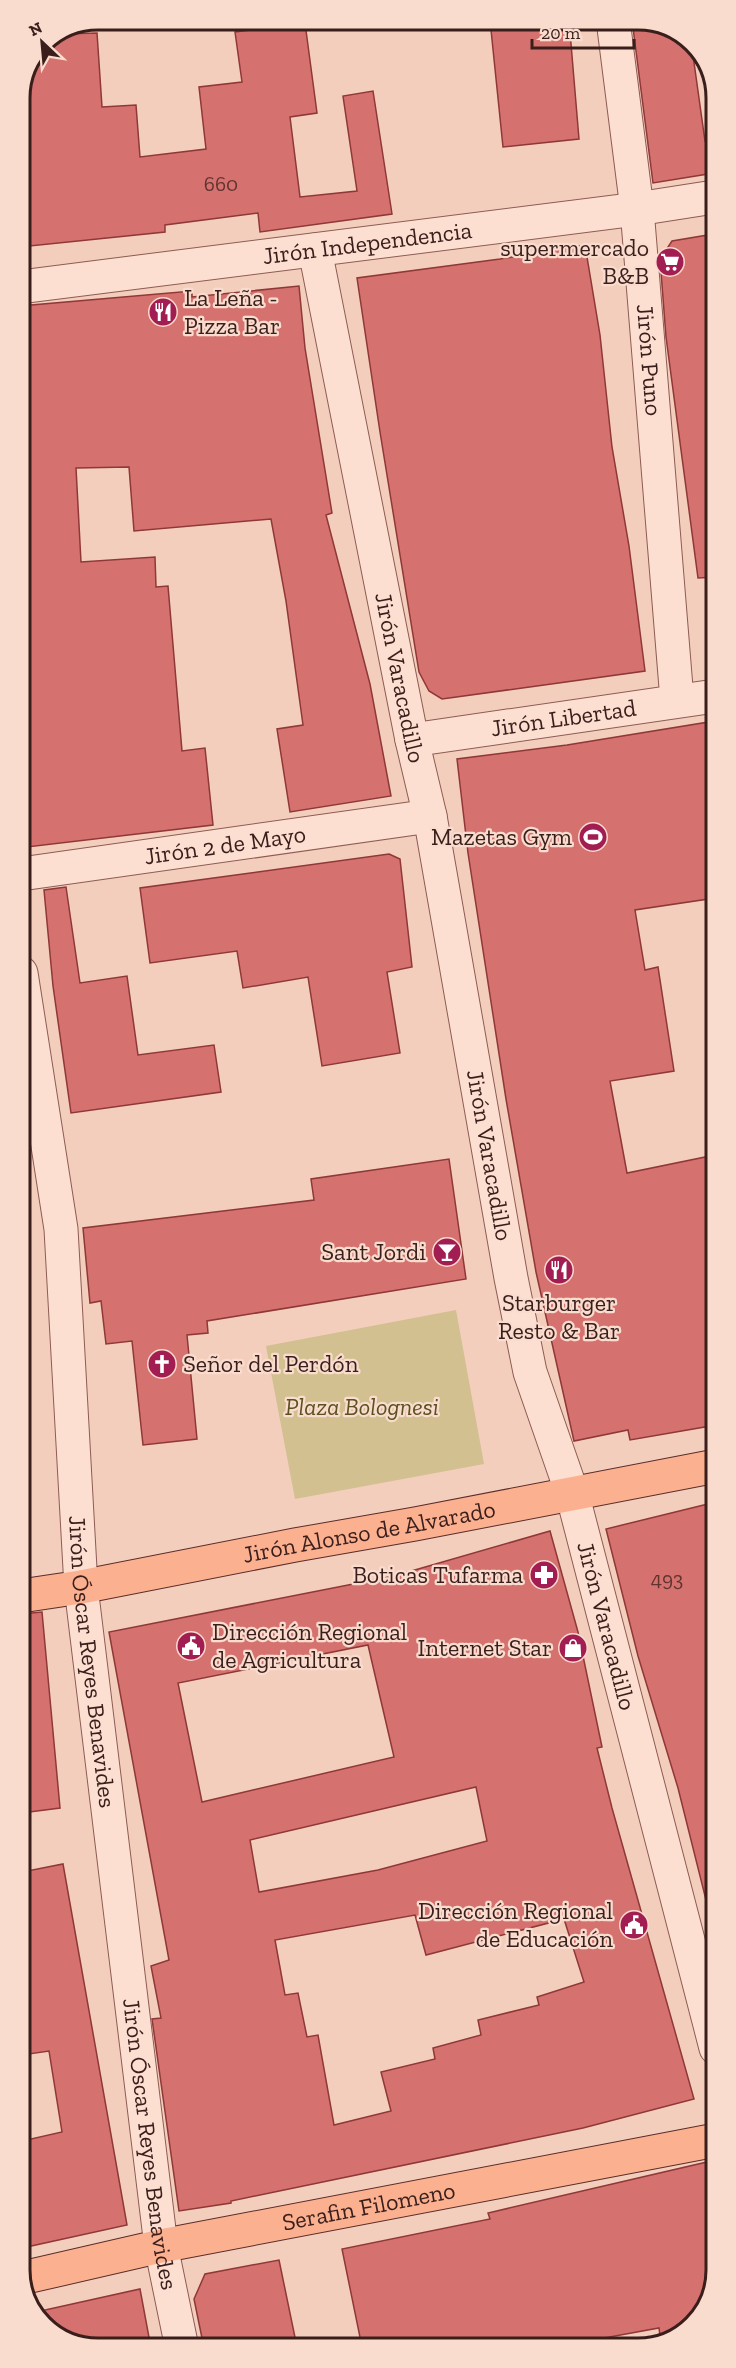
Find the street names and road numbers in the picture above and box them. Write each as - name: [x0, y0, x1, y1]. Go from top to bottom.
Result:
- street label: Jirón Independencia: [261, 215, 474, 270]
- street label: Jirón Puno: [631, 303, 669, 417]
- street label: Jirón Varacadillo: [369, 590, 432, 766]
- street label: Jirón Libertad: [489, 693, 638, 742]
- street label: Jirón 2 de Mayo: [142, 819, 308, 870]
- street label: Jirón Varacadillo: [461, 1067, 519, 1243]
- street label: Jirón Alonso de Alvarado: [240, 1494, 498, 1569]
- street label: Jirón Óscar Reyes Benavides: [63, 1515, 123, 1809]
- street label: Jirón Varacadillo: [571, 1538, 643, 1713]
- street label: Jirón Óscar Reyes Benavides: [117, 1997, 185, 2292]
- street label: Serafin Filomeno: [280, 2175, 457, 2237]

